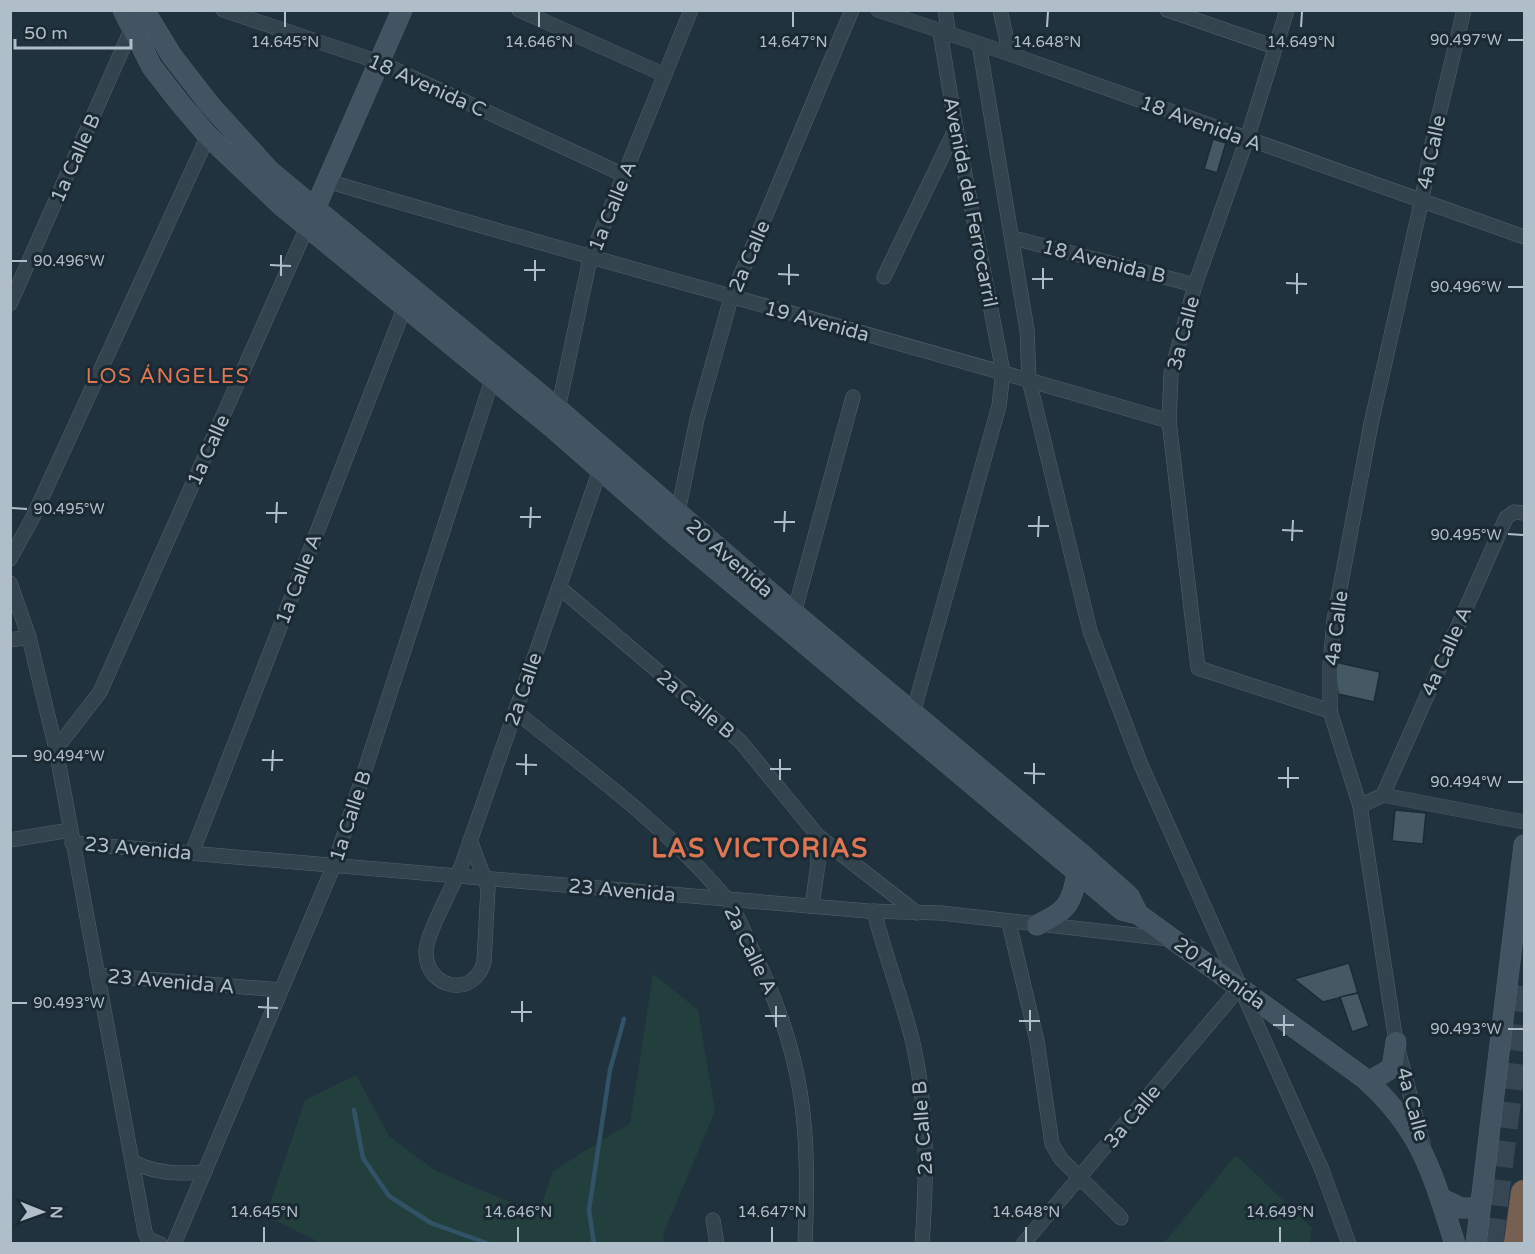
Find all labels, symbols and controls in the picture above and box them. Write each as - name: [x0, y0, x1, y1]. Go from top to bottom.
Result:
- scale bar: [15, 12, 130, 50]
- text: 50 m: [24, 22, 68, 44]
- text: 90.497°W: [1430, 31, 1502, 49]
- text: 14.645°N: [251, 33, 319, 51]
- text: 14.646°N: [505, 33, 573, 51]
- text: 14.647°N: [758, 33, 828, 51]
- text: 14.648°N: [1013, 33, 1081, 51]
- text: 14.649°N: [1267, 33, 1335, 51]
- street label: 18 Avenida C: [364, 49, 489, 123]
- street label: 18 Avenida A: [1137, 91, 1265, 157]
- street label: Avenida del Ferrocarril: [938, 95, 1002, 309]
- street label: 1a Calle B: [46, 110, 106, 206]
- street label: 4a Calle: [1412, 113, 1452, 192]
- street label: 1a Calle A: [584, 158, 642, 255]
- street label: 2a Calle: [724, 217, 776, 296]
- street label: 18 Avenida B: [1040, 235, 1168, 289]
- text: 90.496°W: [33, 252, 105, 270]
- text: 90.496°W: [1430, 278, 1502, 296]
- street label: 3a Calle: [1163, 294, 1205, 373]
- street label: 19 Avenida: [762, 296, 872, 347]
- district label: LOS ÁNGELES: [86, 364, 250, 389]
- street label: 1a Calle: [183, 411, 235, 490]
- text: 90.495°W: [33, 500, 105, 518]
- street label: 20 Avenida: [681, 514, 778, 603]
- text: 90.495°W: [1430, 526, 1502, 544]
- street label: 1a Calle A: [271, 530, 327, 628]
- street label: 4a Calle: [1320, 589, 1353, 667]
- street label: 4a Calle A: [1417, 603, 1477, 700]
- street label: 2a Calle: [500, 650, 548, 729]
- street label: 2a Calle B: [651, 665, 739, 744]
- text: 90.494°W: [33, 747, 105, 765]
- street label: 1a Calle B: [325, 768, 377, 865]
- text: 90.494°W: [1430, 773, 1502, 791]
- street label: 23 Avenida: [83, 832, 192, 866]
- district label: LAS VICTORIAS: [651, 833, 869, 864]
- street label: 23 Avenida: [567, 874, 676, 908]
- street label: 2a Calle A: [718, 902, 782, 999]
- street label: 20 Avenida: [1169, 933, 1270, 1015]
- street label: 23 Avenida A: [106, 964, 235, 1000]
- text: 90.493°W: [33, 994, 105, 1012]
- text: 90.493°W: [1430, 1020, 1502, 1038]
- street label: 4a Calle: [1391, 1065, 1433, 1144]
- street label: 2a Calle B: [908, 1080, 938, 1176]
- street label: 3a Calle: [1099, 1080, 1166, 1153]
- north arrow: [12, 1182, 72, 1242]
- text: 14.645°N: [230, 1203, 298, 1221]
- text: 14.646°N: [484, 1203, 552, 1221]
- text: 14.647°N: [737, 1203, 807, 1221]
- text: 14.648°N: [992, 1203, 1060, 1221]
- text: 14.649°N: [1246, 1203, 1314, 1221]
- text: N: [46, 1206, 66, 1219]

